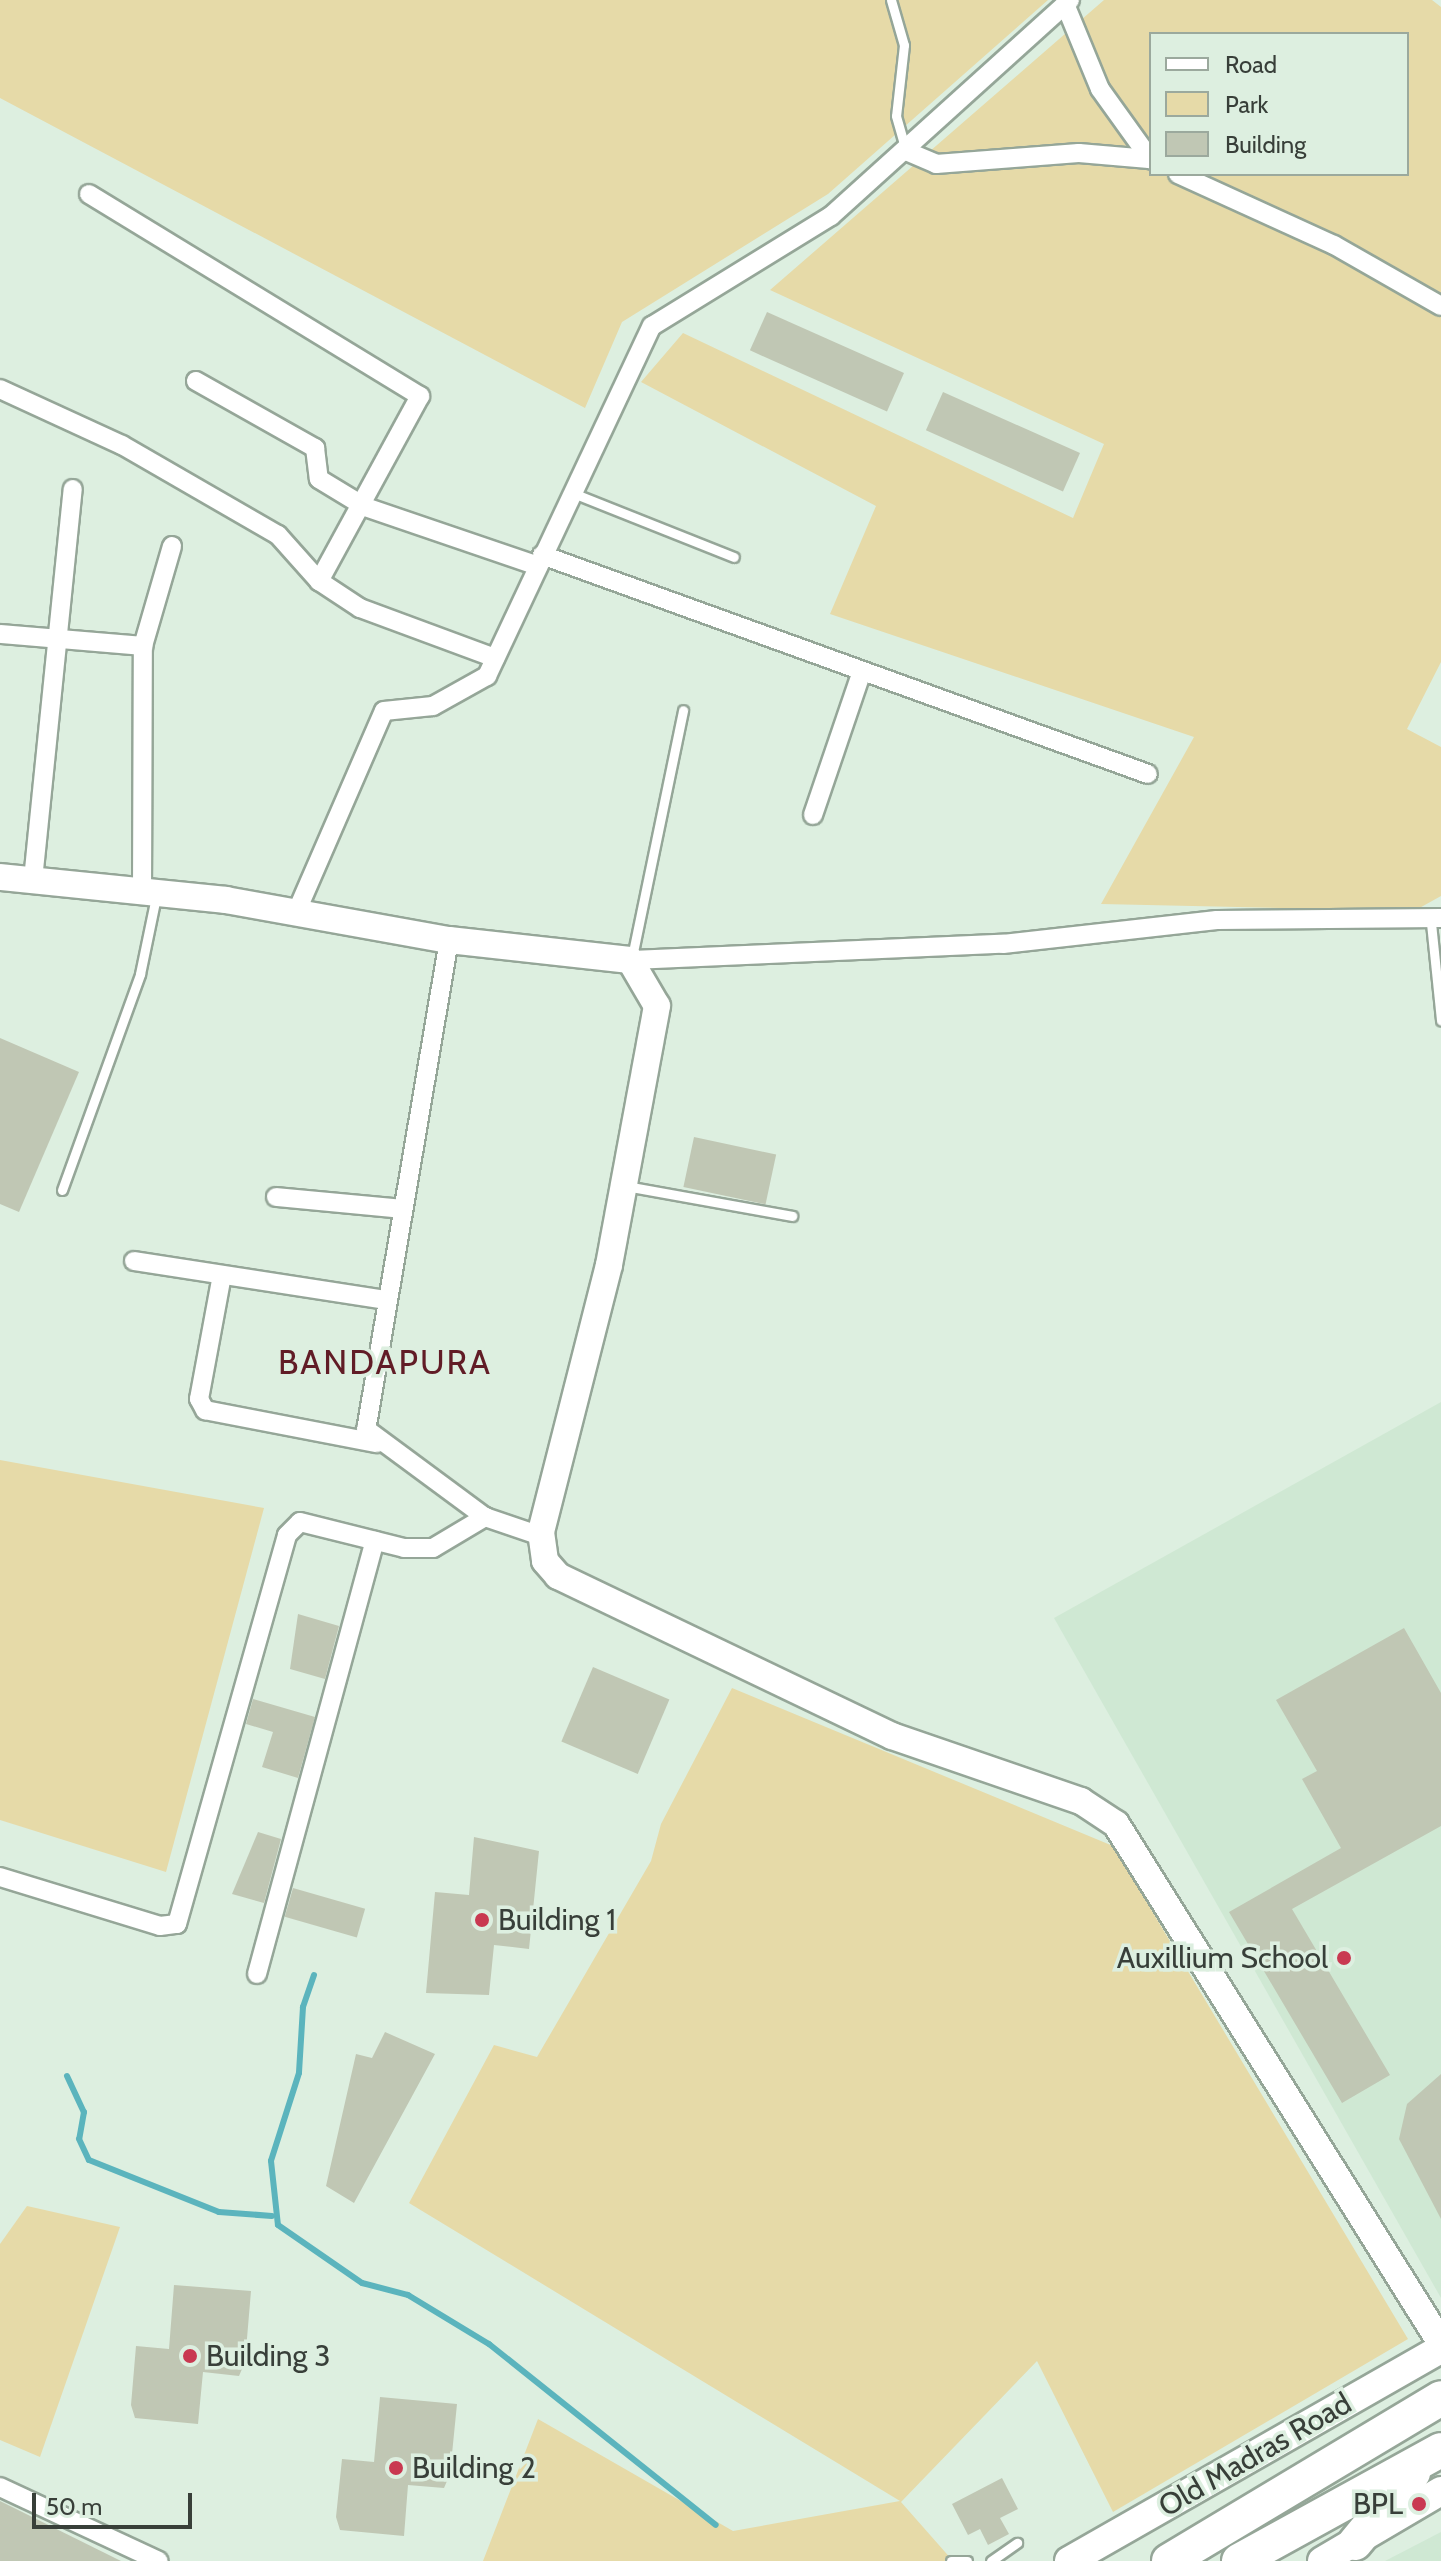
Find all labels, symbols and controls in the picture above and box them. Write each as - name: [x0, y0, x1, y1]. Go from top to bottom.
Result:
- legend: [1149, 32, 1409, 176]
- text: Road: [1225, 50, 1277, 79]
- text: Park: [1225, 90, 1268, 119]
- text: Building: [1225, 130, 1306, 159]
- district label: BANDAPURA: [278, 1343, 492, 1383]
- place label: Building 1: [498, 1902, 616, 1938]
- marker: Building 1: [473, 1911, 491, 1929]
- place label: Auxillium School: [1117, 1940, 1328, 1976]
- marker: Auxillium School: [1335, 1949, 1353, 1967]
- place label: Building 3: [206, 2338, 330, 2374]
- marker: Building 3: [181, 2347, 199, 2365]
- street label: Old Madras Road: [1152, 2385, 1358, 2525]
- place label: Building 2: [412, 2450, 536, 2486]
- marker: Building 2: [387, 2459, 405, 2477]
- scale bar: [36, 2477, 196, 2527]
- place label: BPL: [1353, 2486, 1403, 2522]
- text: 50 m: [46, 2492, 102, 2521]
- marker: BPL: [1410, 2495, 1428, 2513]

